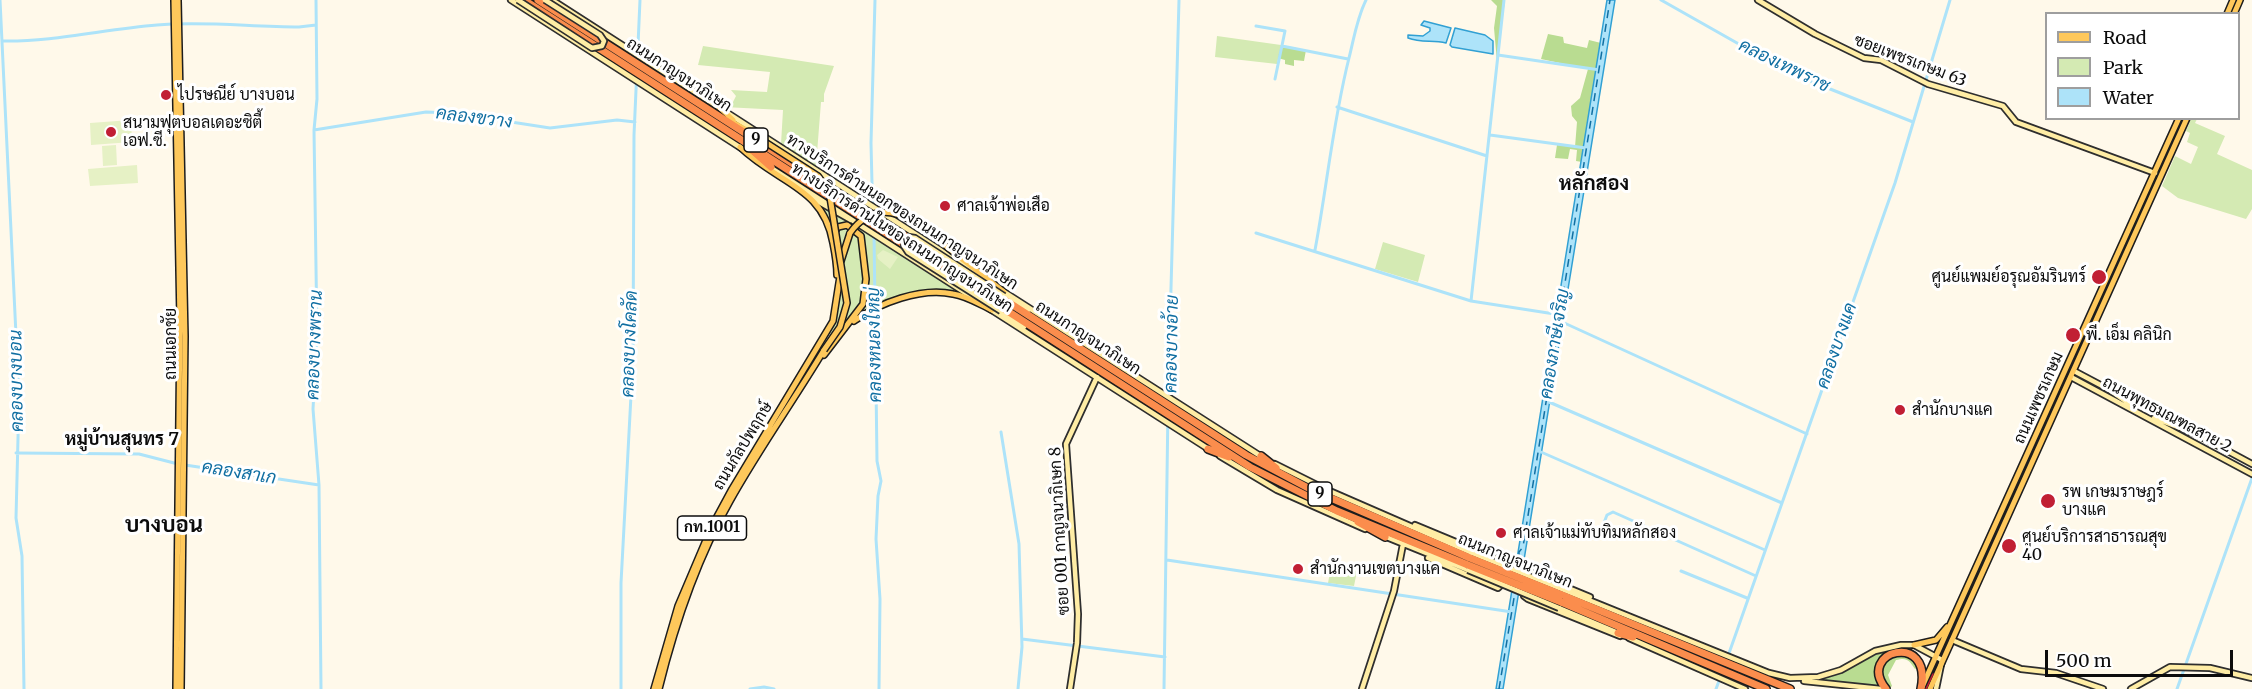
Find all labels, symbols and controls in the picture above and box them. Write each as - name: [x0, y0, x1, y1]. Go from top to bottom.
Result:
- legend: [2045, 12, 2240, 120]
- text: Road: [2103, 26, 2147, 49]
- street label: ซอยเพชรเกษม 63: [1851, 31, 1969, 91]
- street label: ถนนกาญจนาภิเษก: [623, 34, 735, 116]
- water label: คลองเทพราช: [1735, 35, 1833, 97]
- text: Park: [2103, 56, 2143, 79]
- place label: ไปรษณีย์ บางบอน: [178, 85, 295, 105]
- text: Water: [2103, 86, 2154, 109]
- marker: ไปรษณีย์ บางบอน: [159, 88, 173, 102]
- water label: คลองขวาง: [435, 103, 513, 133]
- place label: สนามฟุตบอลเดอะซิตี้ เอฟ.ซี.: [123, 113, 262, 151]
- marker: สนามฟุตบอลเดอะซิตี้ เอฟ.ซี.: [104, 125, 118, 139]
- road number: 9: [744, 128, 768, 152]
- street label: ทางบริการด้านนอกของถนนกาญจนาภิเษก: [783, 130, 1021, 294]
- street label: ทางบริการด้านในของถนนกาญจนาภิเษก: [788, 159, 1016, 317]
- district label: หลักสอง: [1559, 172, 1629, 196]
- place label: ศาลเจ้าพ่อเสือ: [957, 196, 1050, 216]
- marker: ศาลเจ้าพ่อเสือ: [938, 199, 952, 213]
- place label: ศูนย์แพมย์อรุณอัมรินทร์: [1931, 267, 2086, 287]
- marker: ศูนย์แพมย์อรุณอัมรินทร์: [2090, 268, 2108, 286]
- water label: คลองหนองใหญ่: [863, 287, 887, 403]
- water label: คลองภาษีเจริญ: [1536, 287, 1574, 401]
- water label: คลองบางพราน: [302, 289, 328, 401]
- water label: คลองบางโคลัด: [617, 290, 643, 398]
- water label: คลองบางอ้าย: [1160, 295, 1184, 393]
- street label: ถนนกาญจนาภิเษก: [1032, 297, 1144, 379]
- water label: คลองบางแค: [1812, 300, 1862, 392]
- street label: ถนนเอกชัย: [161, 308, 181, 380]
- place label: พี. เอ็ม คลินิก: [2086, 325, 2172, 345]
- marker: พี. เอ็ม คลินิก: [2064, 326, 2082, 344]
- water label: คลองบางบอน: [5, 330, 29, 432]
- street label: ถนนเพชรเกษม: [2010, 349, 2068, 447]
- street label: ถนนพุทธมณฑลสาย 2: [2099, 373, 2235, 457]
- street label: ถนนกัลปพฤกษ์: [709, 398, 777, 494]
- place label: สำนักบางแค: [1912, 400, 1993, 420]
- marker: สำนักบางแค: [1893, 403, 1907, 417]
- district label: หมู่บ้านสุนทร 7: [65, 429, 179, 451]
- street label: ซอย 001 กาญจนาภิเษก 8: [1046, 446, 1074, 616]
- water label: คลองสาเก: [200, 456, 278, 490]
- road number: 9: [1308, 482, 1332, 506]
- place label: รพ เกษมราษฎร์ บางแค: [2062, 482, 2164, 520]
- marker: รพ เกษมราษฎร์ บางแค: [2039, 492, 2057, 510]
- district label: บางบอน: [125, 513, 203, 539]
- road number: กท.1001: [678, 516, 746, 540]
- place label: ศาลเจ้าแม่ทับทิมหลักสอง: [1513, 523, 1676, 543]
- marker: ศาลเจ้าแม่ทับทิมหลักสอง: [1494, 526, 1508, 540]
- place label: ศูนย์บริการสาธารณสุข 40: [2022, 527, 2167, 565]
- street label: ถนนกาญจนาภิเษก: [1455, 529, 1575, 593]
- marker: ศูนย์บริการสาธารณสุข 40: [2000, 537, 2018, 555]
- place label: สำนักงานเขตบางแค: [1310, 559, 1440, 579]
- marker: สำนักงานเขตบางแค: [1291, 562, 1305, 576]
- scale bar: [2048, 638, 2236, 676]
- text: 500 m: [2056, 649, 2112, 672]

